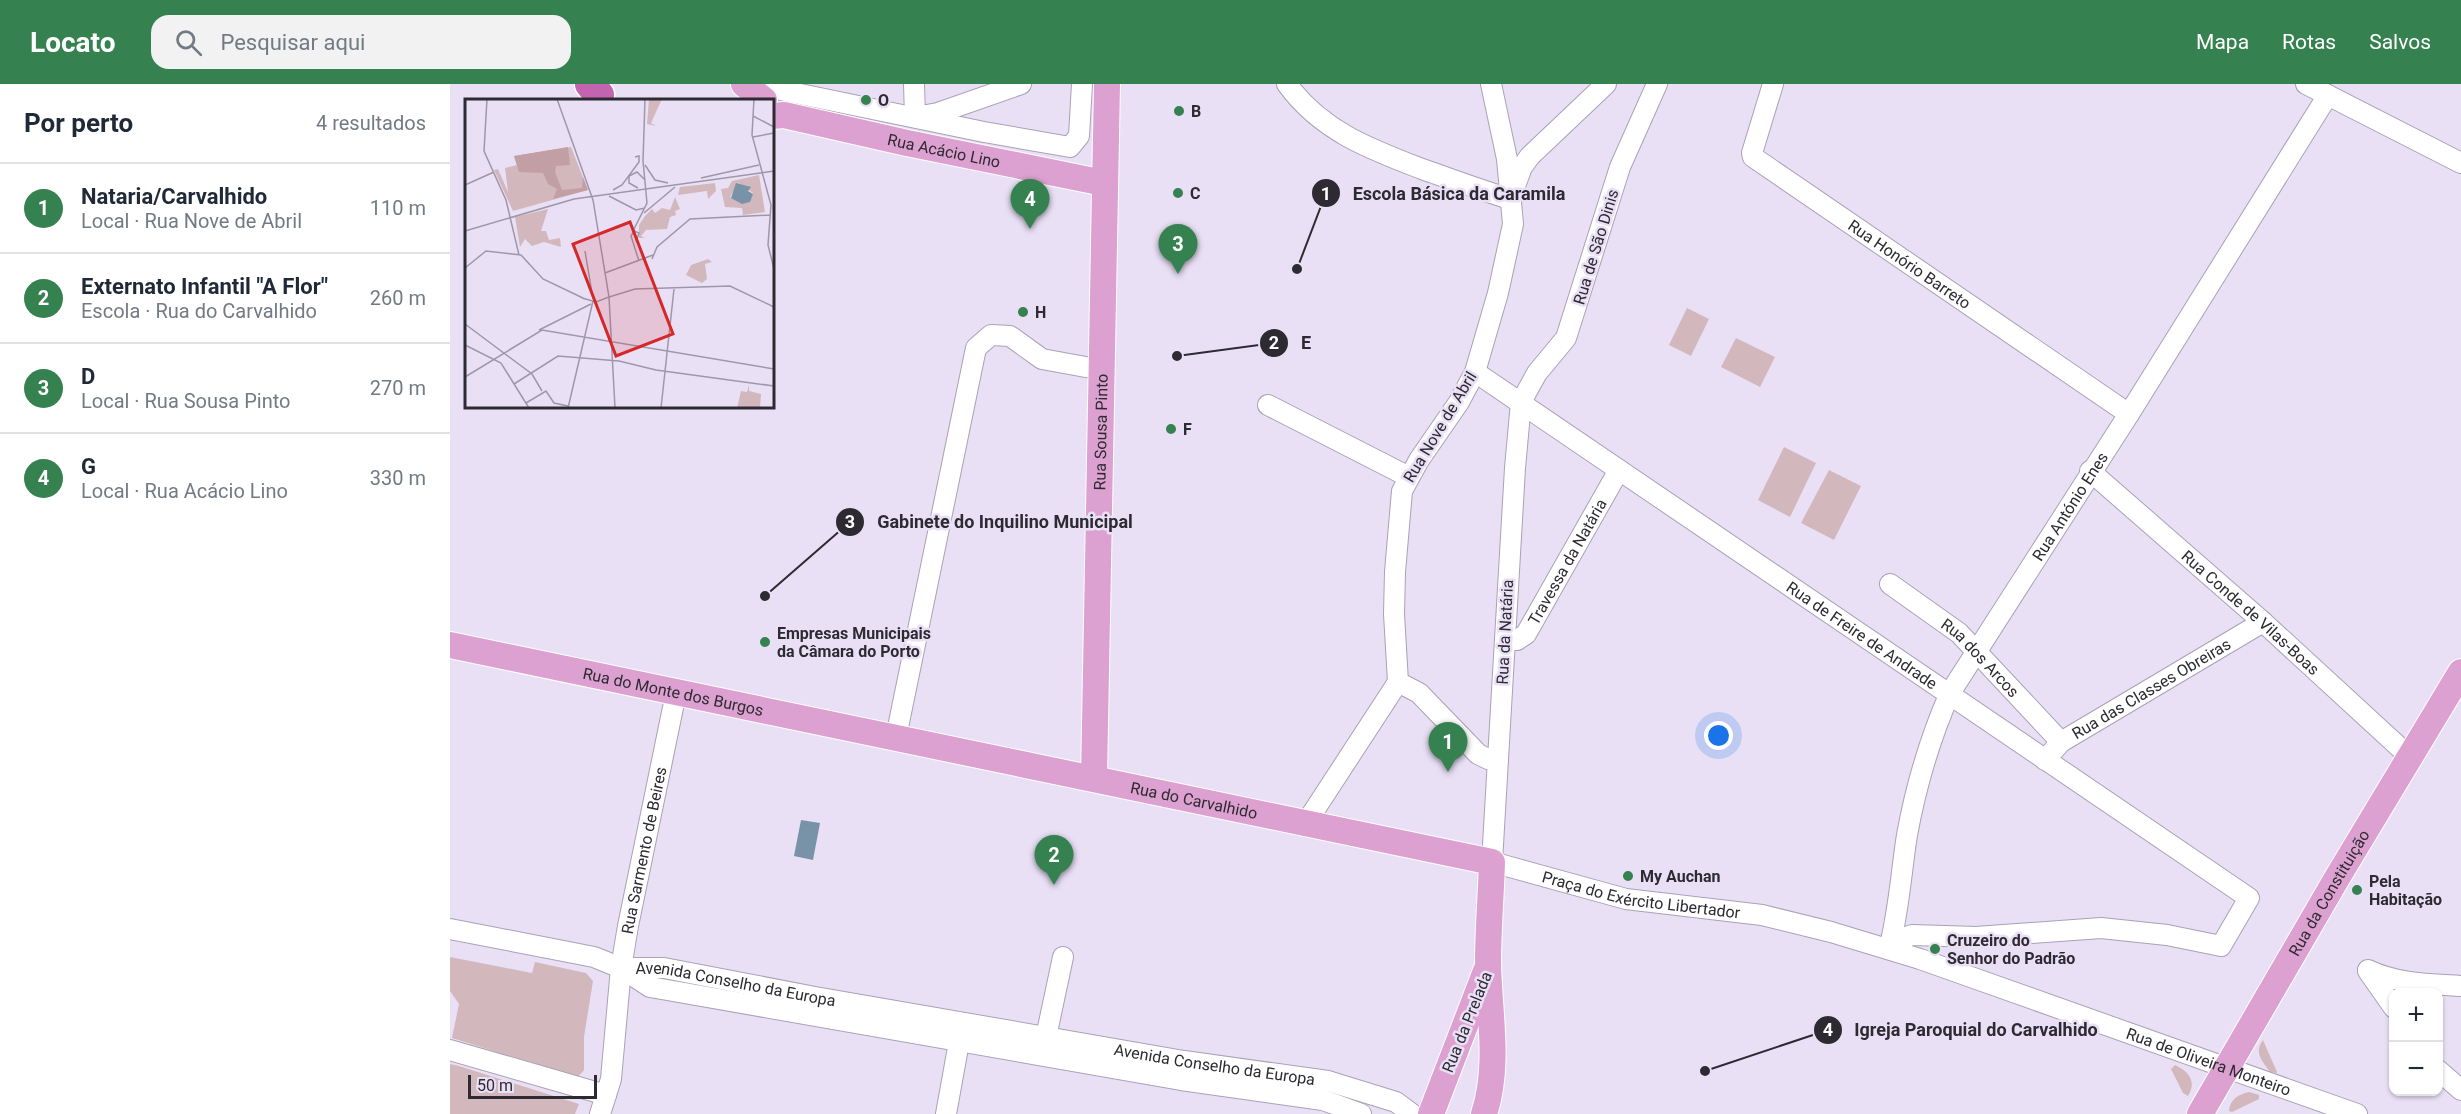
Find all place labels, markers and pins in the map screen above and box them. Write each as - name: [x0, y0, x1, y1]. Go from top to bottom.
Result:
- place label: O: [878, 91, 889, 110]
- marker: O: [859, 93, 873, 107]
- place label: B: [1191, 102, 1201, 121]
- marker: B: [1172, 104, 1186, 118]
- callout: Escola Básica da Caramila: [1311, 175, 1578, 211]
- pin: 4: [1010, 180, 1050, 229]
- place label: C: [1190, 184, 1200, 203]
- marker: C: [1171, 186, 1185, 200]
- pin: 3: [1158, 224, 1198, 274]
- place label: H: [1035, 303, 1046, 322]
- marker: H: [1016, 305, 1030, 319]
- callout: E: [1259, 325, 1323, 361]
- place label: F: [1183, 420, 1192, 439]
- marker: F: [1164, 422, 1178, 436]
- callout: Gabinete do Inquilino Municipal: [835, 504, 1144, 540]
- place label: Empresas Municipais da Câmara do Porto: [777, 624, 931, 661]
- marker: Empresas Municipais da Câmara do Porto: [758, 635, 772, 649]
- pin: 1: [1428, 722, 1468, 772]
- pin: 2: [1034, 836, 1074, 885]
- place label: My Auchan: [1640, 867, 1721, 886]
- marker: My Auchan: [1621, 869, 1635, 883]
- place label: Pela Habitação: [2369, 872, 2442, 909]
- marker: Pela Habitação: [2350, 883, 2364, 897]
- place label: Cruzeiro do Senhor do Padrão: [1947, 931, 2075, 968]
- marker: Cruzeiro do Senhor do Padrão: [1928, 942, 1942, 956]
- callout: Igreja Paroquial do Carvalhido: [1813, 1012, 2110, 1048]

